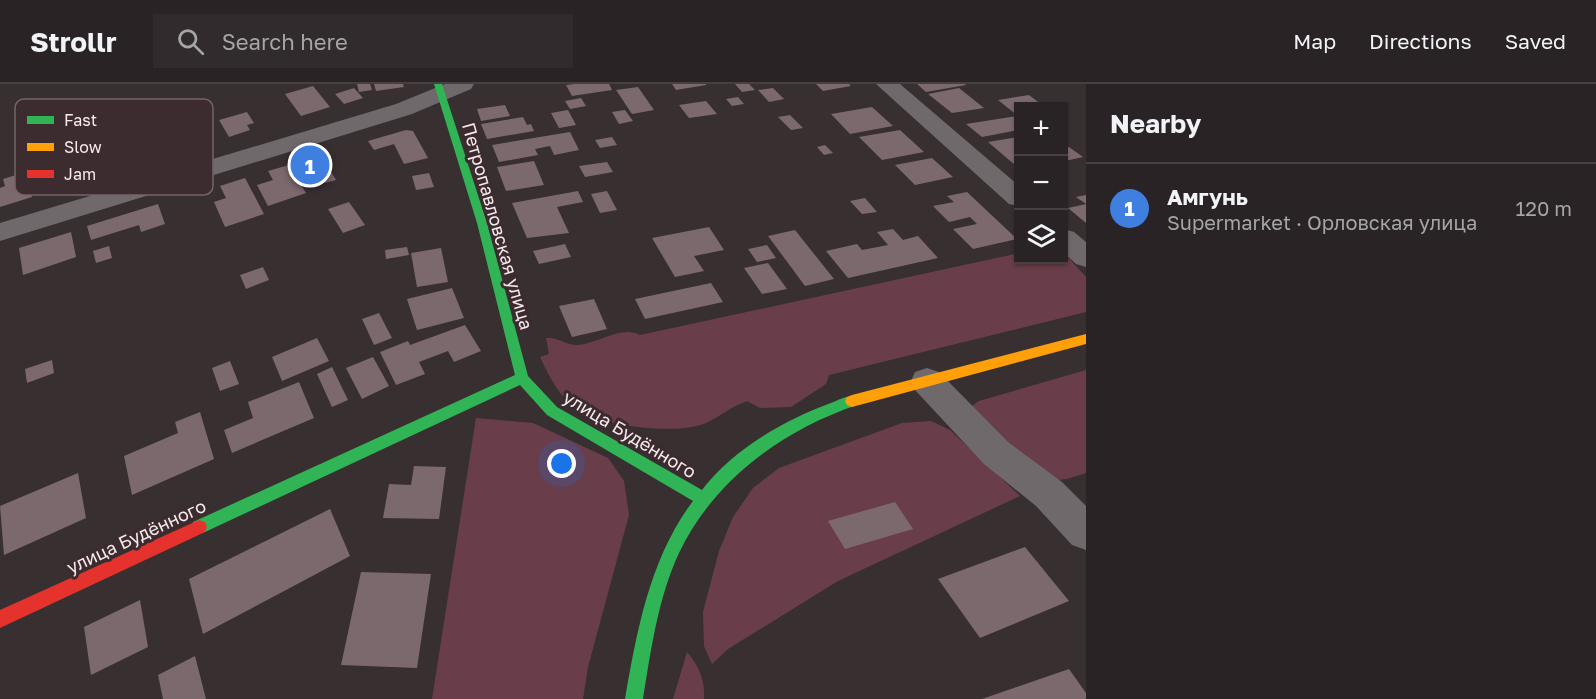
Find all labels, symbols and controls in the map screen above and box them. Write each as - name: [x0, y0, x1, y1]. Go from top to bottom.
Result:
- search box: [153, 14, 573, 68]
- text: Strollr: [30, 25, 117, 58]
- icon: search: [174, 25, 207, 58]
- text: Search here: [222, 28, 348, 55]
- text: Map: [1293, 28, 1336, 54]
- text: Directions: [1369, 28, 1472, 54]
- text: Saved: [1505, 28, 1566, 54]
- legend: [15, 99, 213, 195]
- map controls: [1014, 102, 1068, 264]
- button: +: [1014, 102, 1068, 156]
- text: Nearby: [1110, 108, 1201, 139]
- text: Fast: [64, 110, 97, 130]
- street label: Петропавловская улица: [458, 120, 538, 332]
- text: Slow: [64, 137, 102, 157]
- pin: 1: [290, 142, 330, 188]
- button: −: [1014, 156, 1068, 210]
- text: Jam: [64, 164, 96, 184]
- text: Амгунь: [1167, 183, 1248, 210]
- text: 1: [1124, 196, 1135, 220]
- text: 120 m: [1516, 196, 1572, 220]
- button: layers: [1014, 210, 1068, 264]
- text: Supermarket · Орловская улица: [1167, 210, 1477, 234]
- street label: улица Будённого: [560, 386, 700, 482]
- your location: [547, 449, 576, 478]
- street label: улица Будённого: [63, 494, 209, 578]

